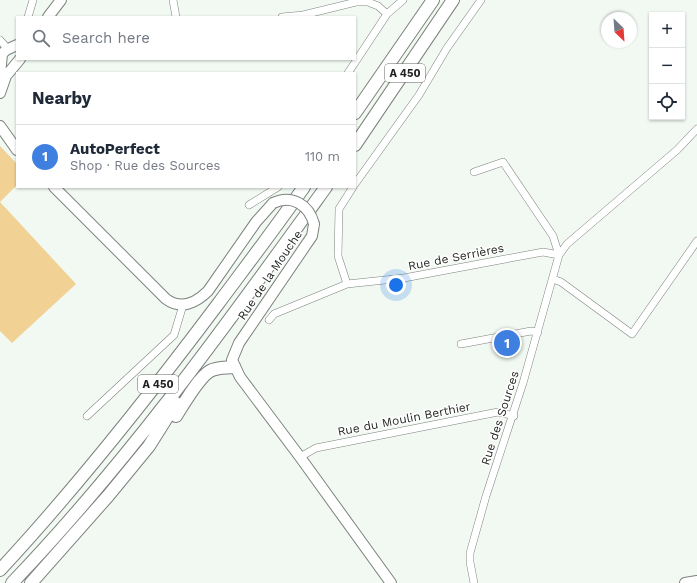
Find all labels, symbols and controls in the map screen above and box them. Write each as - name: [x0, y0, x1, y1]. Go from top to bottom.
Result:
- north arrow: [601, 12, 637, 48]
- map controls: [649, 12, 685, 120]
- button: +: [649, 12, 685, 48]
- search box: [16, 16, 356, 60]
- icon: search: [30, 27, 52, 49]
- text: Search here: [62, 29, 150, 47]
- button: −: [649, 48, 685, 84]
- road number: A 450: [385, 64, 425, 82]
- button: locate: [649, 84, 685, 120]
- text: Nearby: [32, 88, 91, 108]
- text: AutoPerfect: [70, 140, 160, 158]
- text: 1: [42, 149, 48, 164]
- text: 110 m: [305, 149, 340, 164]
- text: Shop · Rue des Sources: [70, 158, 220, 173]
- street label: Rue de la Mouche: [235, 228, 305, 322]
- street label: Rue de Serrières: [407, 241, 505, 273]
- your location: [386, 275, 406, 295]
- pin: 1: [494, 328, 520, 358]
- street label: Rue des Sources: [478, 369, 522, 467]
- road number: A 450: [138, 375, 178, 393]
- street label: Rue du Moulin Berthier: [336, 399, 472, 439]

